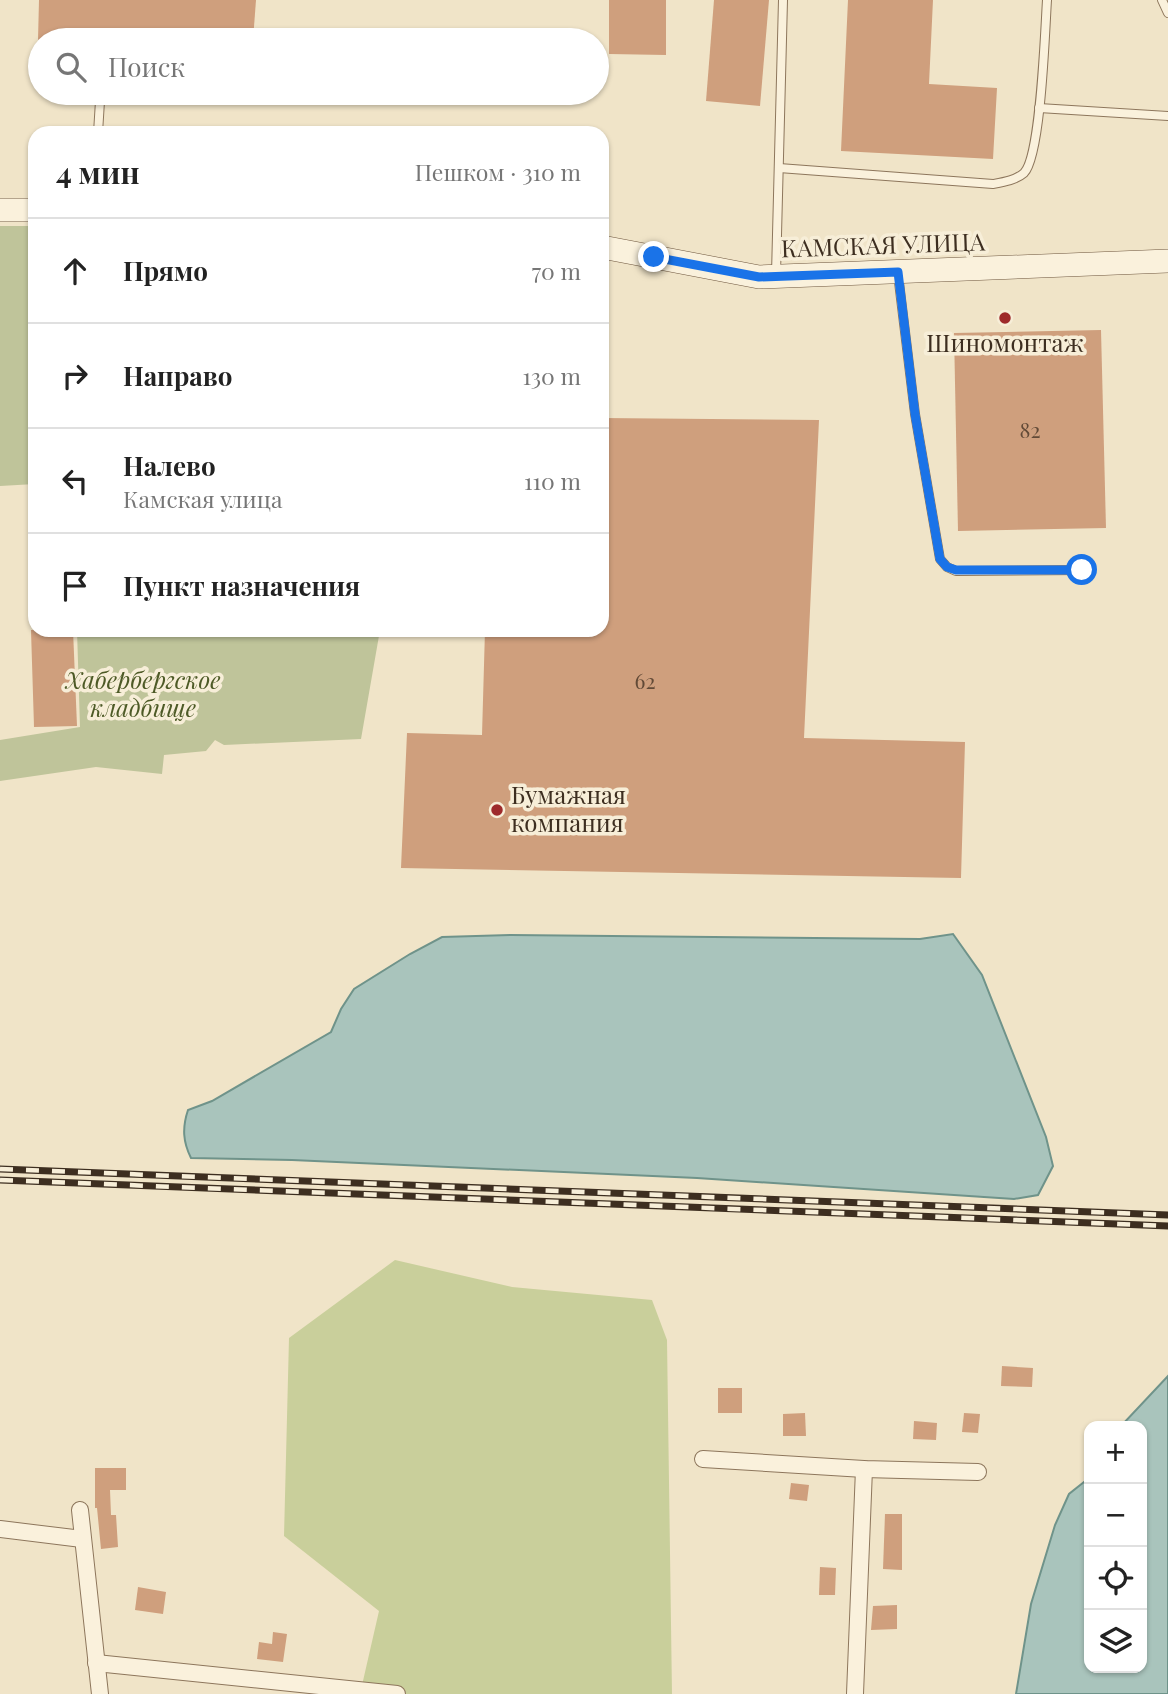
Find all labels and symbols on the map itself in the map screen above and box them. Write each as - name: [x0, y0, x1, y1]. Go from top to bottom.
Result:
- street label: КАМСКАЯ УЛИЦА: [780, 224, 986, 264]
- route end: [638, 241, 669, 272]
- marker: Шиномонтаж: [997, 310, 1013, 326]
- place label: Шиномонтаж: [926, 326, 1084, 358]
- house number: 82: [1020, 415, 1040, 443]
- route start: [1066, 554, 1097, 585]
- park label: Хабербергское кладбище: [64, 663, 221, 723]
- house number: 62: [635, 666, 655, 694]
- place label: Бумажная компания: [511, 778, 626, 838]
- marker: Бумажная компания: [489, 802, 505, 818]

